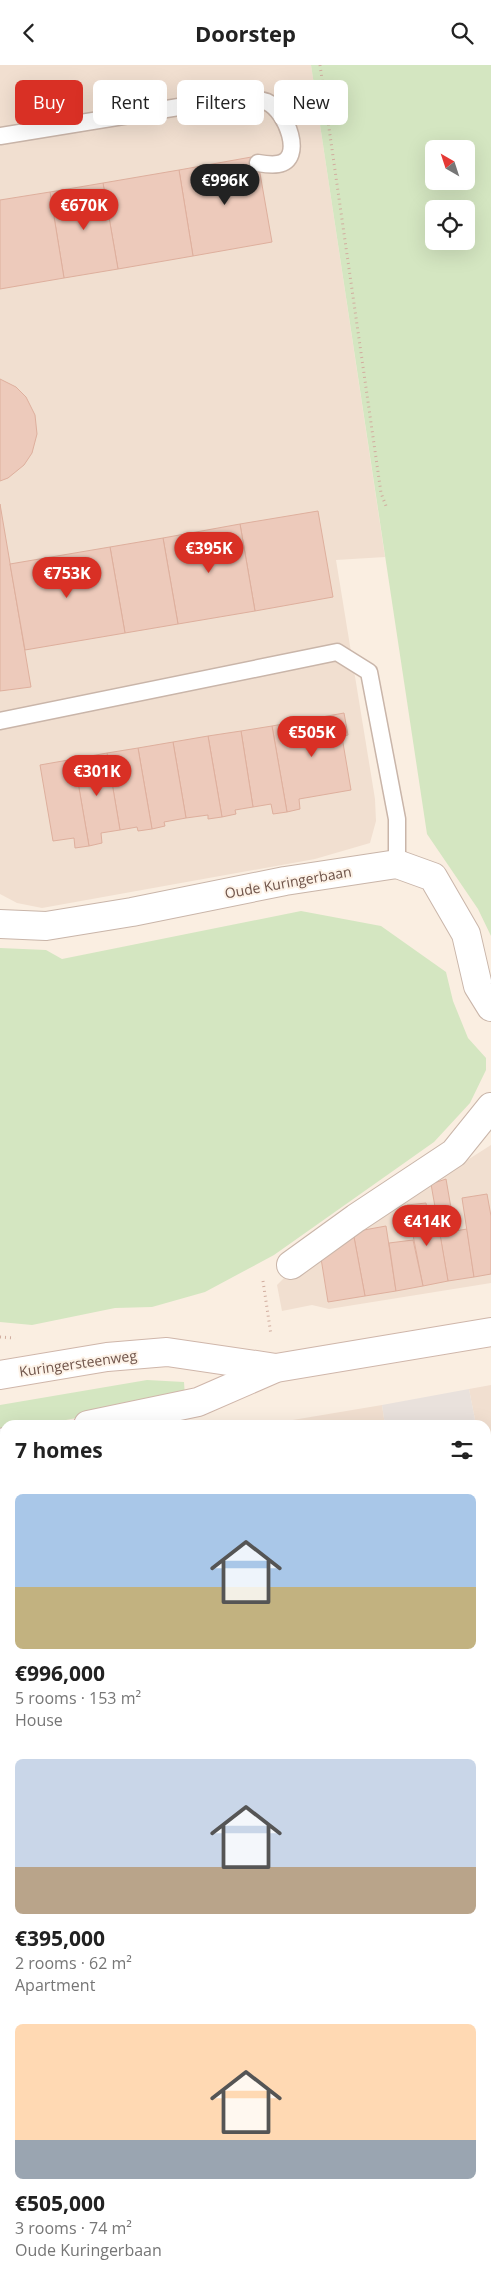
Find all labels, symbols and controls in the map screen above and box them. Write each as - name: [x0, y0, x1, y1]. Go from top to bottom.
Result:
- text: Doorstep: [195, 18, 296, 48]
- icon: back: [15, 19, 43, 47]
- icon: search: [448, 19, 476, 47]
- chip: Buy: [15, 80, 83, 125]
- chip: Rent: [93, 80, 167, 125]
- chip: Filters: [177, 80, 264, 125]
- chip: New: [274, 80, 348, 125]
- north arrow: [425, 140, 475, 190]
- map controls: [425, 140, 475, 250]
- pin: €996K: [190, 163, 260, 206]
- text: €996K: [201, 169, 249, 191]
- pin: €670K: [49, 189, 119, 231]
- text: €670K: [60, 194, 108, 216]
- button: locate: [425, 200, 475, 250]
- pin: €395K: [174, 531, 244, 574]
- text: €395K: [185, 537, 233, 559]
- pin: €753K: [32, 557, 102, 599]
- text: €753K: [43, 562, 91, 584]
- pin: €505K: [277, 715, 347, 758]
- text: €505K: [288, 721, 336, 743]
- pin: €301K: [62, 755, 132, 797]
- text: €301K: [73, 760, 121, 782]
- street label: Oude Kuringerbaan: [223, 861, 353, 903]
- pin: €414K: [392, 1205, 462, 1247]
- text: €414K: [403, 1210, 451, 1232]
- street label: Kuringersteenweg: [18, 1345, 138, 1381]
- text: 7 homes: [15, 1436, 103, 1464]
- icon: filters: [448, 1436, 476, 1464]
- icon: home: [201, 1527, 291, 1617]
- text: €996,000: [15, 1659, 105, 1687]
- text: 5 rooms · 153 m²: [15, 1687, 141, 1709]
- text: House: [15, 1709, 63, 1731]
- icon: home: [201, 1792, 291, 1882]
- text: €395,000: [15, 1924, 105, 1952]
- text: 2 rooms · 62 m²: [15, 1952, 132, 1974]
- text: Apartment: [15, 1974, 95, 1996]
- icon: home: [201, 2057, 291, 2147]
- text: €505,000: [15, 2189, 105, 2217]
- text: 3 rooms · 74 m²: [15, 2217, 132, 2239]
- text: Oude Kuringerbaan: [15, 2239, 162, 2261]

